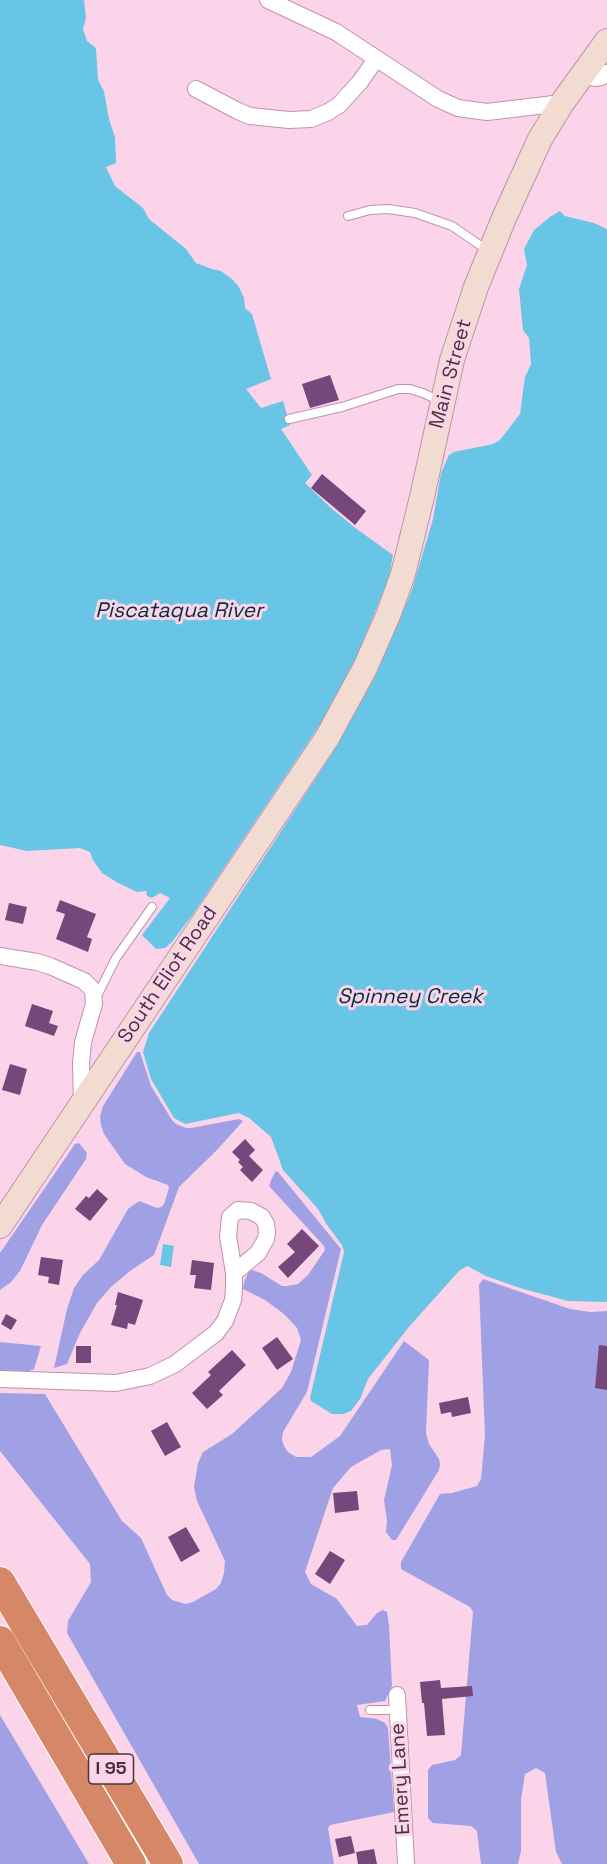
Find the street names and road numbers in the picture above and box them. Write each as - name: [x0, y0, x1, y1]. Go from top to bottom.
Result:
- street label: Main Street: [425, 317, 477, 431]
- street label: South Eliot Road: [113, 902, 223, 1048]
- street label: Emery Lane: [386, 1723, 416, 1835]
- road number: I 95: [88, 1754, 134, 1784]

